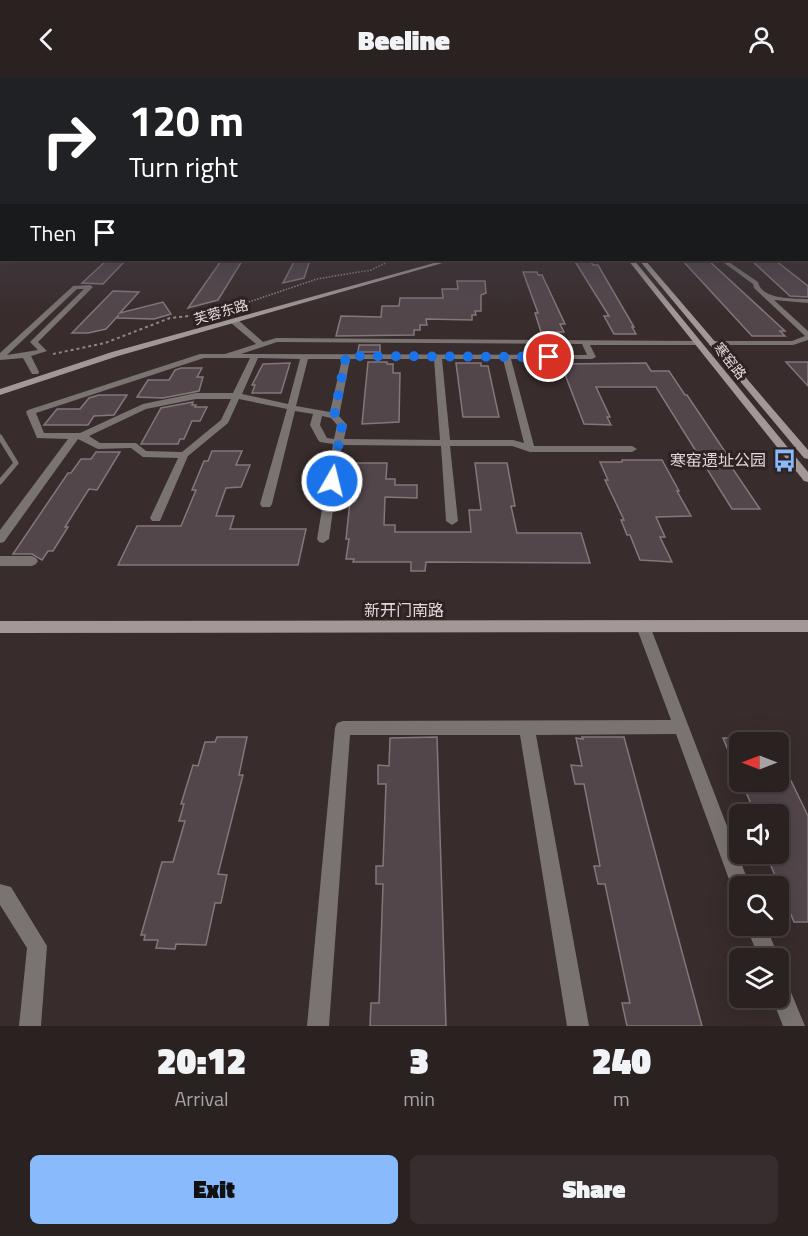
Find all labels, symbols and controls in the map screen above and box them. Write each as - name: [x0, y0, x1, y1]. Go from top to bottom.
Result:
- text: Beeline: [358, 19, 450, 60]
- icon: back: [30, 23, 63, 56]
- icon: person: [745, 23, 778, 56]
- text: 120 m: [129, 88, 244, 152]
- icon: right: [30, 102, 108, 180]
- text: Turn right: [129, 146, 238, 187]
- text: Then: [30, 216, 76, 250]
- icon: arrive: [88, 216, 121, 249]
- street label: 芙蓉东路: [191, 294, 251, 329]
- pin: [523, 331, 574, 382]
- street label: 寒窑路: [709, 338, 752, 384]
- icon: arrive: [532, 340, 565, 373]
- bus stop icon: 寒窑遗址公园: [771, 447, 797, 473]
- place label: 寒窑遗址公园: [670, 448, 766, 472]
- position arrow: [300, 449, 364, 513]
- street label: 新开门南路: [364, 598, 444, 622]
- north arrow: [729, 732, 789, 792]
- map controls: [729, 732, 789, 1008]
- button: sound: [729, 804, 789, 864]
- button: search: [729, 876, 789, 936]
- button: layers: [729, 948, 789, 1008]
- text: 20:12: [157, 1033, 246, 1088]
- text: 3: [409, 1033, 429, 1088]
- text: 240: [592, 1033, 651, 1088]
- text: Arrival: [174, 1083, 229, 1114]
- text: min: [403, 1083, 435, 1114]
- text: m: [613, 1083, 630, 1114]
- button: Exit: [30, 1155, 398, 1224]
- button: Share: [410, 1155, 778, 1224]

